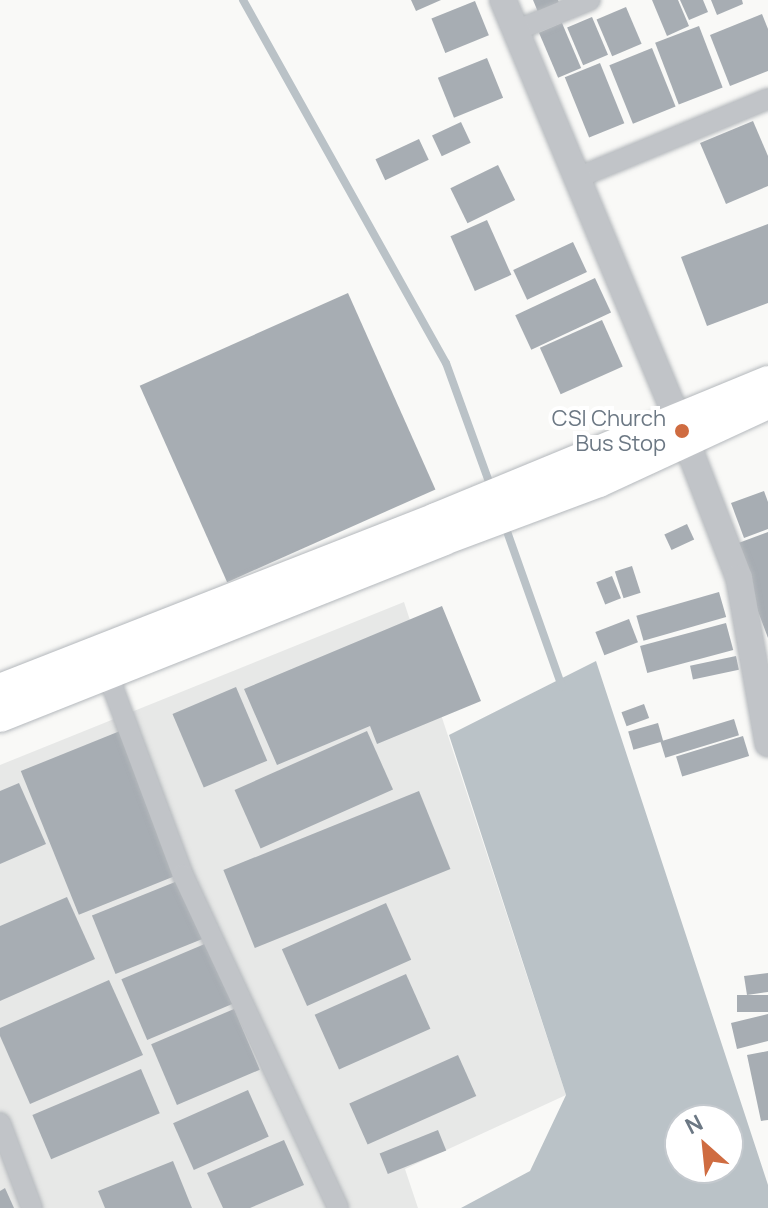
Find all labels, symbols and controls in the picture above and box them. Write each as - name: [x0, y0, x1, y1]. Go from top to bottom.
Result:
- place label: CSI Church Bus Stop: [552, 405, 666, 456]
- marker: CSI Church Bus Stop: [673, 422, 691, 440]
- north arrow: [664, 1104, 744, 1184]
- text: N: [680, 1107, 708, 1141]

